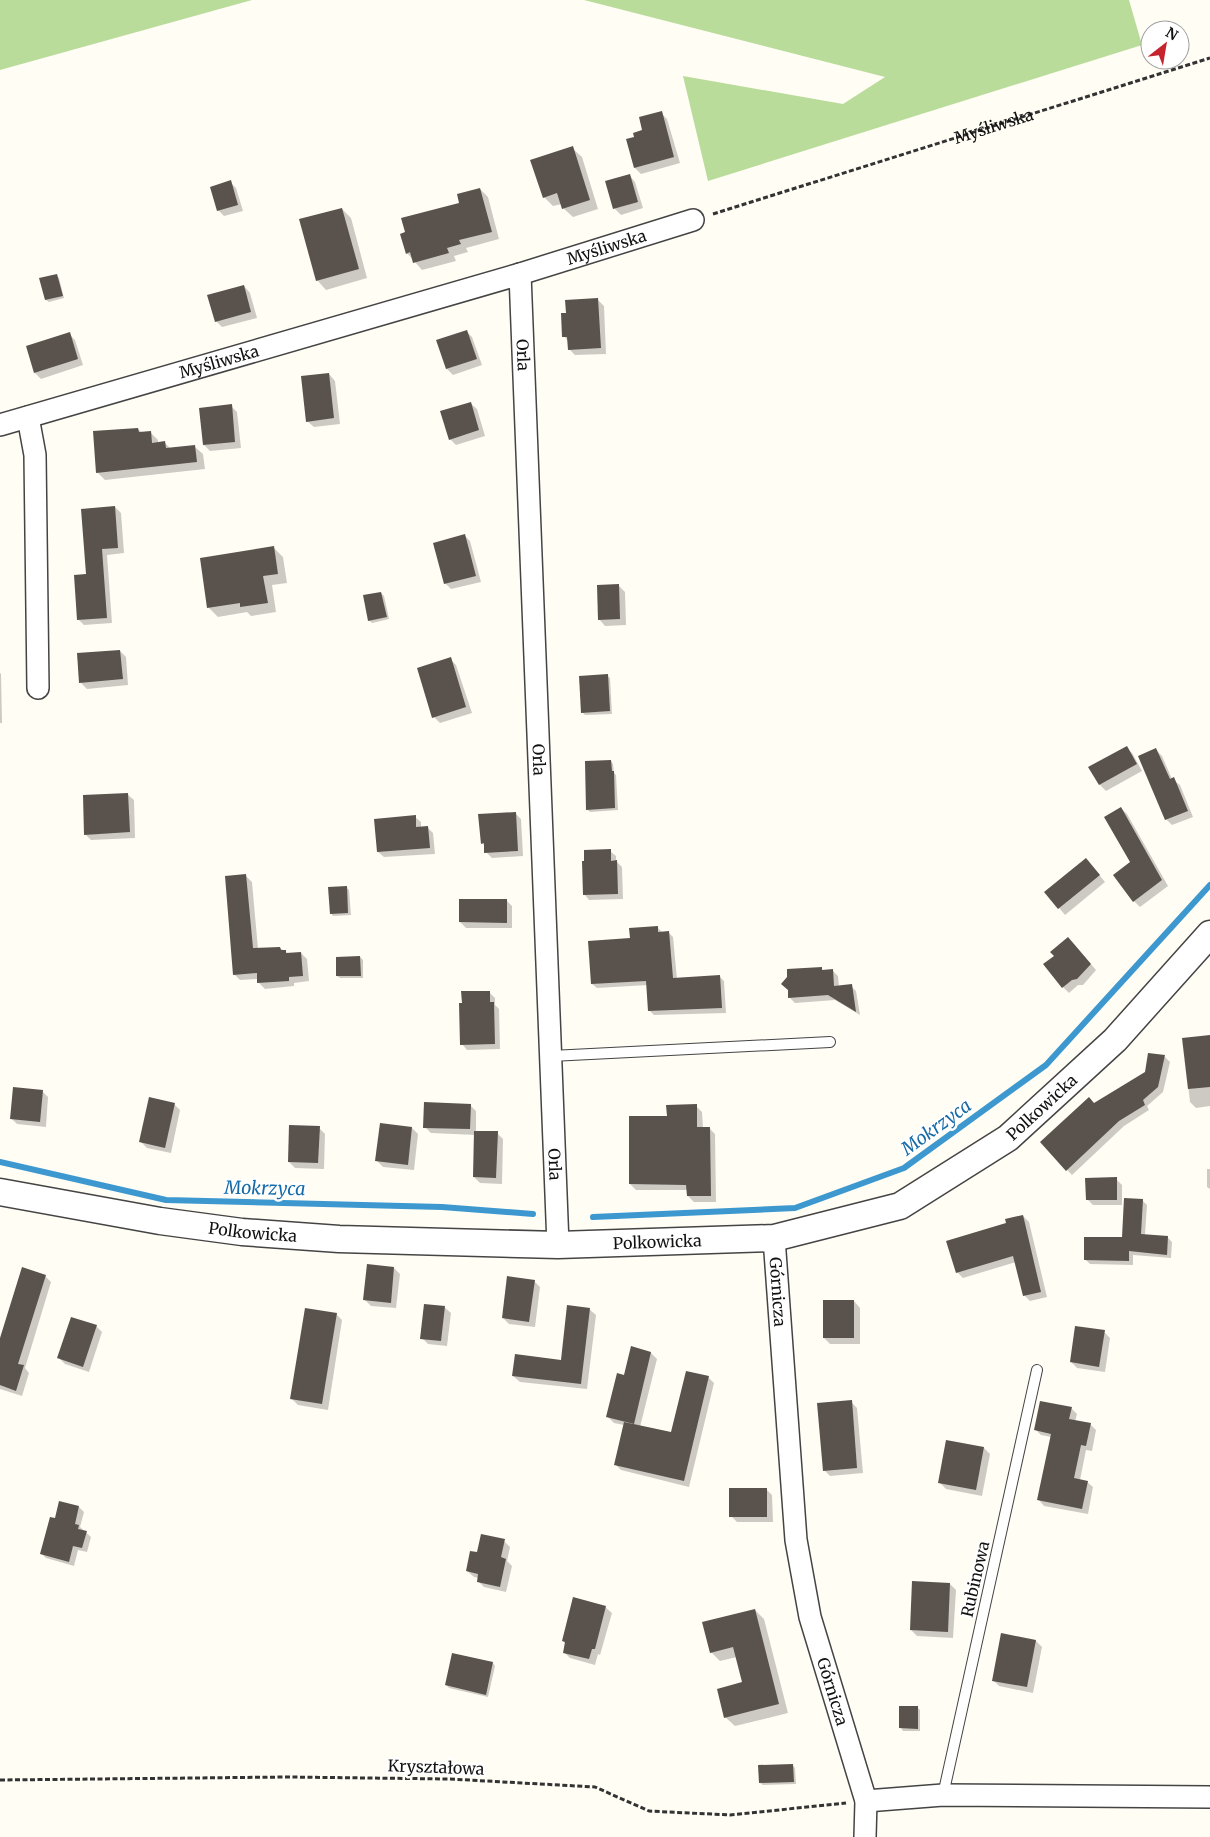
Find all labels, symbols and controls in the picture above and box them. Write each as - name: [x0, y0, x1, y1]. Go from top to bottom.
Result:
- north arrow: [1140, 20, 1190, 70]
- text: N: [1162, 23, 1181, 44]
- street label: Myśliwska: [951, 104, 1036, 148]
- street label: Myśliwska: [564, 225, 649, 269]
- street label: Orla: [513, 339, 534, 372]
- street label: Myśliwska: [177, 340, 262, 382]
- street label: Orla: [528, 743, 550, 776]
- street label: Polkowicka: [1002, 1070, 1081, 1145]
- water label: Mokrzyca: [896, 1094, 976, 1161]
- street label: Orla: [544, 1148, 565, 1181]
- water label: Mokrzyca: [223, 1176, 306, 1200]
- street label: Polkowicka: [207, 1218, 298, 1246]
- street label: Polkowicka: [613, 1230, 702, 1253]
- street label: Górnicza: [765, 1256, 790, 1328]
- street label: Rubinowa: [957, 1539, 994, 1619]
- street label: Górnicza: [813, 1655, 853, 1728]
- street label: Kryształowa: [387, 1755, 485, 1779]

